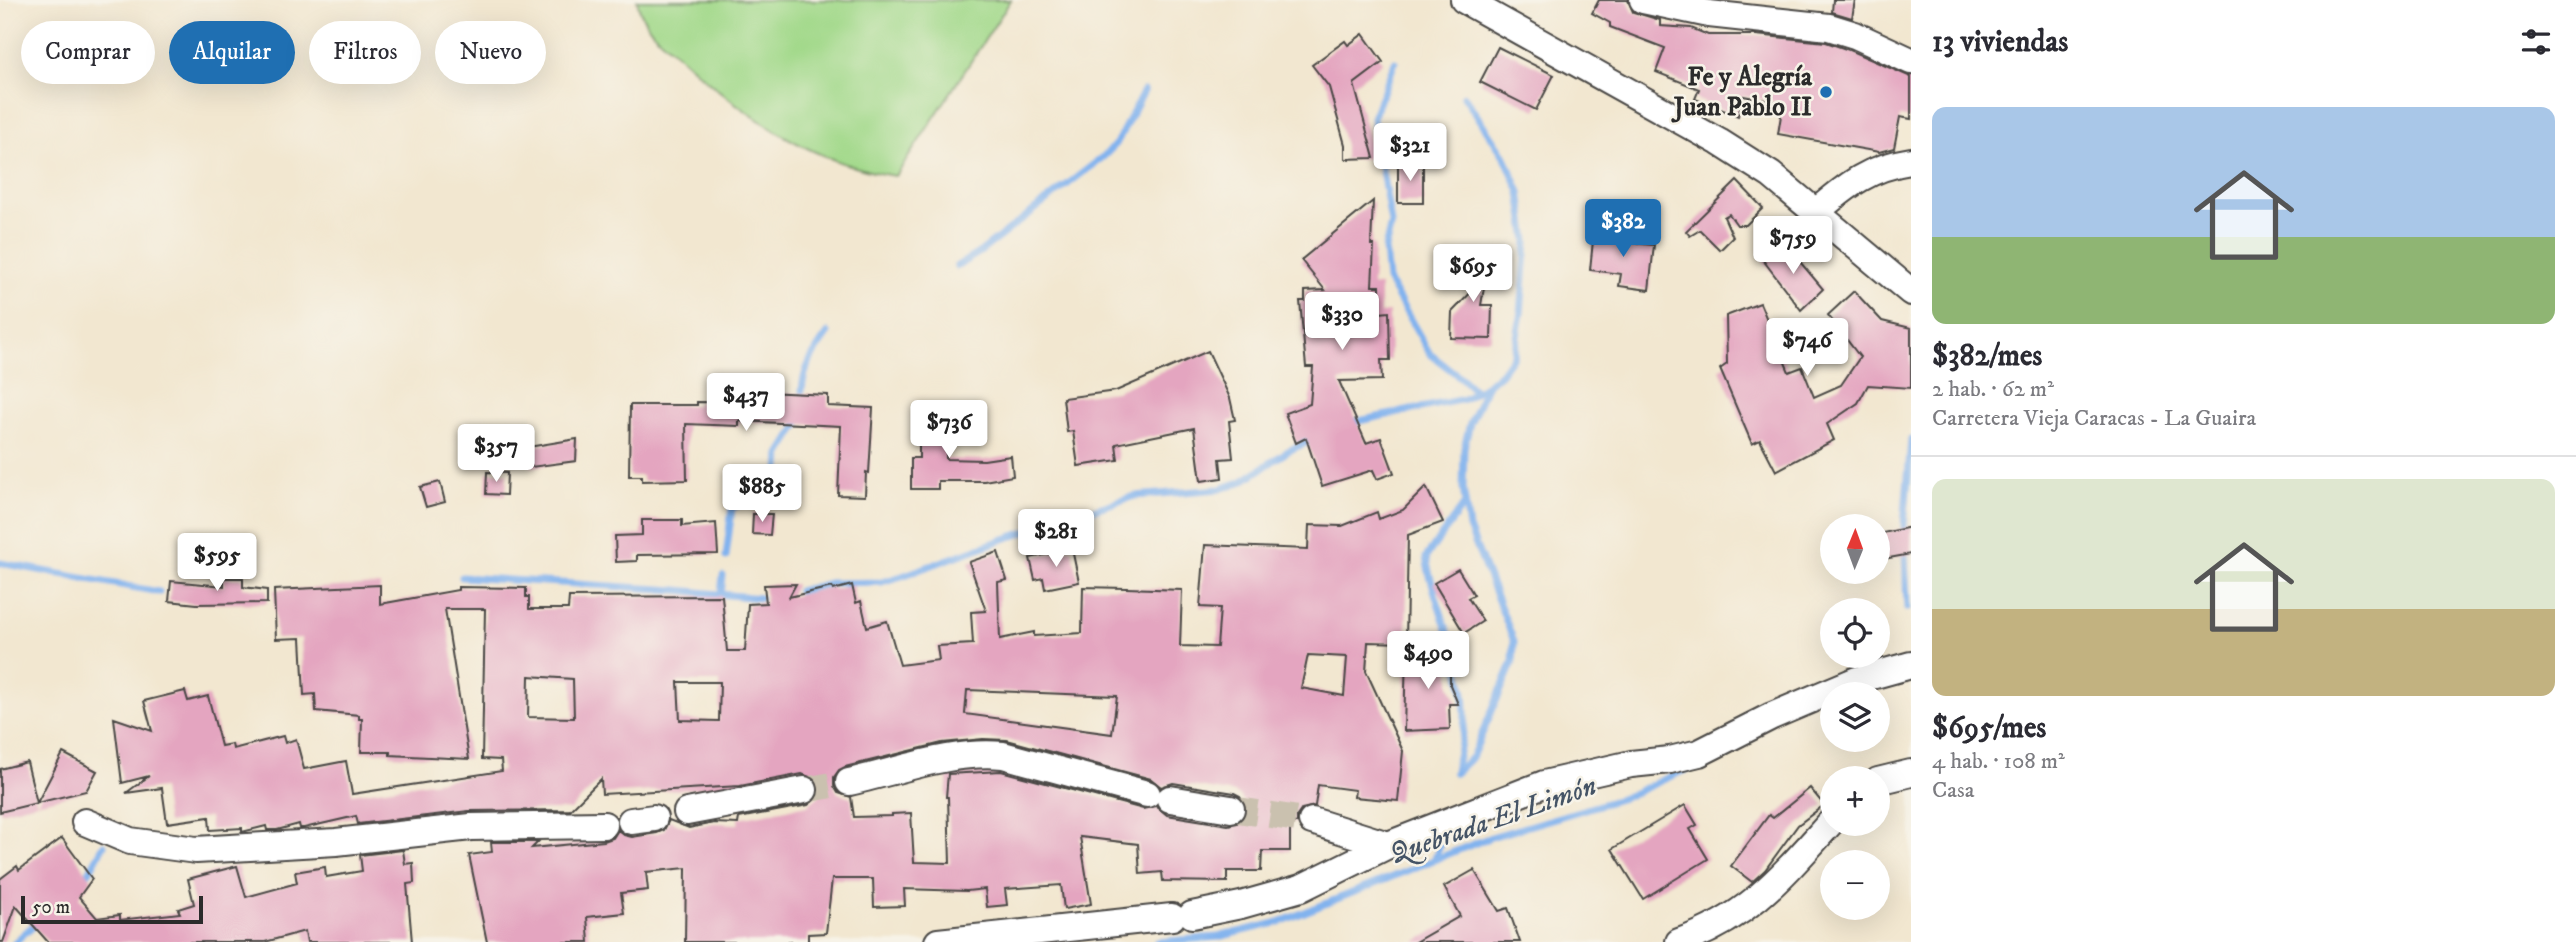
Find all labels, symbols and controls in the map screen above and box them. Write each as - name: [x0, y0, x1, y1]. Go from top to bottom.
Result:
- chip: Comprar: [21, 21, 155, 84]
- chip: Alquilar: [169, 21, 295, 84]
- chip: Filtros: [309, 21, 421, 84]
- chip: Nuevo: [435, 21, 546, 84]
- icon: filters: [2517, 23, 2555, 61]
- text: 13 viviendas: [1932, 24, 2068, 61]
- place label: Fe y Alegría Juan Pablo II: [1671, 61, 1813, 124]
- marker: Fe y Alegría Juan Pablo II: [1818, 84, 1834, 100]
- pin: $321: [1369, 124, 1451, 183]
- text: $321: [1390, 131, 1430, 160]
- icon: home: [2181, 152, 2307, 278]
- pin: $382: [1582, 200, 1664, 259]
- text: $382: [1601, 207, 1645, 236]
- pin: $759: [1752, 216, 1834, 276]
- text: $759: [1769, 224, 1817, 253]
- pin: $695: [1432, 244, 1514, 304]
- text: $695: [1449, 252, 1497, 281]
- pin: $330: [1301, 292, 1383, 352]
- text: $330: [1321, 300, 1363, 329]
- pin: $746: [1766, 318, 1848, 378]
- text: $746: [1782, 326, 1832, 355]
- text: $382/mes: [1932, 338, 2042, 375]
- pin: $437: [705, 374, 787, 433]
- text: 2 hab. · 62 m²: [1932, 375, 2054, 404]
- text: $437: [723, 381, 769, 410]
- pin: $736: [908, 400, 990, 460]
- text: Carretera Vieja Caracas - La Guaira: [1932, 404, 2256, 433]
- text: $736: [926, 408, 972, 437]
- pin: $357: [455, 424, 537, 484]
- text: $357: [474, 432, 518, 461]
- pin: $885: [721, 464, 803, 524]
- text: $885: [739, 472, 786, 501]
- pin: $281: [1015, 510, 1097, 569]
- north arrow: [1820, 514, 1890, 584]
- map controls: [1820, 514, 1890, 920]
- text: $281: [1034, 517, 1078, 546]
- icon: home: [2181, 524, 2307, 650]
- pin: $595: [176, 534, 258, 593]
- text: $595: [194, 541, 240, 570]
- button: locate: [1820, 598, 1890, 668]
- pin: $490: [1387, 632, 1469, 691]
- text: $490: [1403, 639, 1453, 668]
- button: layers: [1820, 682, 1890, 752]
- text: $695/mes: [1932, 710, 2046, 747]
- text: 4 hab. · 108 m²: [1932, 747, 2065, 776]
- button: +: [1820, 766, 1890, 836]
- water label: Quebrada El Limón: [1385, 768, 1601, 872]
- text: Casa: [1932, 776, 1975, 805]
- button: −: [1820, 850, 1890, 920]
- scale bar: [21, 893, 203, 925]
- text: 50 m: [32, 896, 70, 919]

